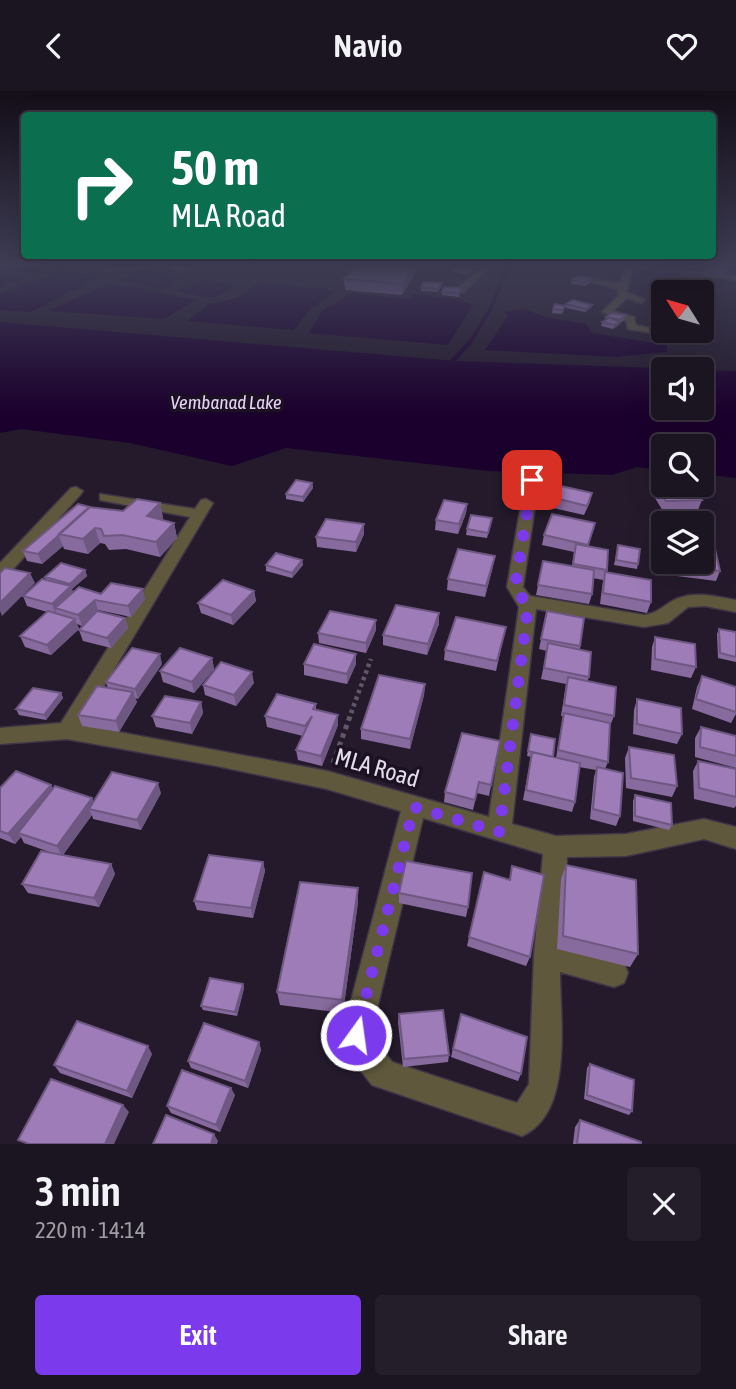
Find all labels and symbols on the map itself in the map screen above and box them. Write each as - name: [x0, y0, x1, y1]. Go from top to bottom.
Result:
- north arrow: [651, 280, 714, 343]
- water label: Vembanad Lake: [170, 391, 282, 413]
- pin: [502, 450, 562, 510]
- street label: MLA Road: [332, 743, 422, 792]
- position arrow: [319, 998, 393, 1072]

